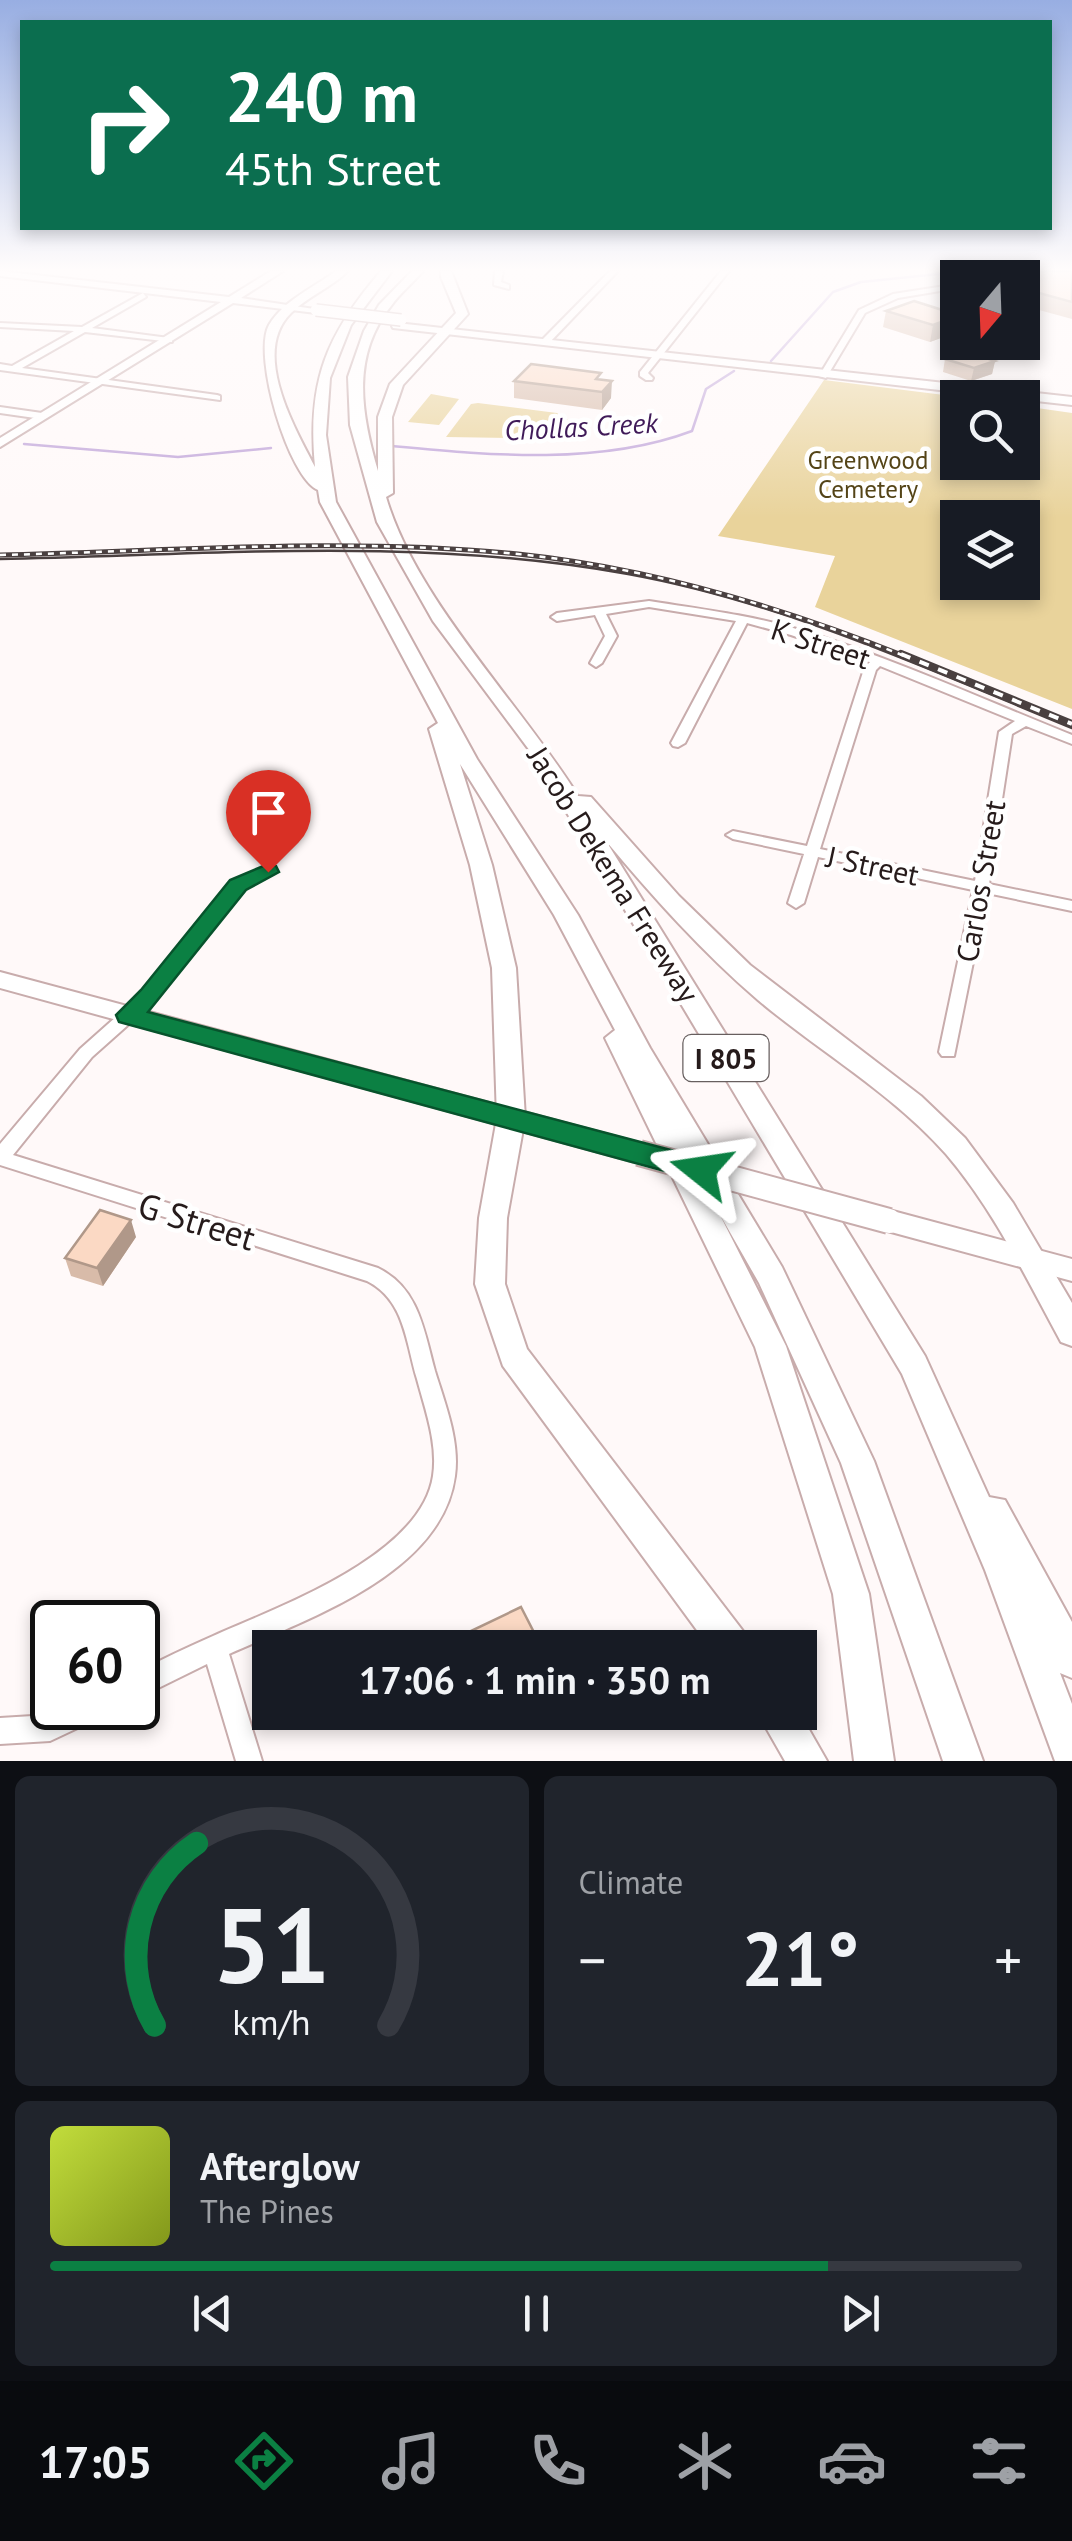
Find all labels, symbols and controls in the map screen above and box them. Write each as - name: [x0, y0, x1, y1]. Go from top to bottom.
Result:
- text: 240 m: [225, 51, 418, 141]
- icon: right: [60, 60, 190, 190]
- text: 45th Street: [225, 139, 441, 197]
- north arrow: [940, 260, 1040, 360]
- map controls: [940, 260, 1040, 600]
- button: search: [940, 380, 1040, 480]
- water label: Chollas Creek: [503, 403, 660, 448]
- park label: Greenwood Cemetery: [808, 444, 928, 505]
- button: layers: [940, 500, 1040, 600]
- street label: K Street: [766, 609, 876, 677]
- street label: Jacob Dekema Freeway: [518, 737, 709, 1009]
- pin: [226, 770, 311, 873]
- icon: arrive: [241, 785, 296, 840]
- street label: Carlos Street: [947, 797, 1013, 965]
- street label: J Street: [821, 836, 923, 894]
- road number: I 805: [684, 1035, 768, 1081]
- position arrow: [649, 1118, 753, 1222]
- street label: G Street: [133, 1181, 261, 1261]
- speed limit sign: 60: [30, 1600, 160, 1730]
- text: 17:06 · 1 min · 350 m: [359, 1655, 710, 1704]
- text: Climate: [579, 1861, 683, 1903]
- text: 51: [213, 1877, 331, 2012]
- text: 21°: [741, 1910, 859, 2007]
- text: −: [579, 1924, 606, 1995]
- text: +: [994, 1924, 1022, 1995]
- text: km/h: [233, 1999, 311, 2045]
- text: Afterglow: [200, 2141, 360, 2190]
- text: The Pines: [200, 2190, 334, 2232]
- icon: previous: [185, 2286, 240, 2341]
- icon: pause: [509, 2286, 564, 2341]
- icon: next: [833, 2286, 888, 2341]
- icon: directions: [229, 2426, 299, 2496]
- icon: music: [376, 2426, 446, 2496]
- icon: phone: [523, 2426, 593, 2496]
- icon: climate: [670, 2426, 740, 2496]
- icon: car: [817, 2426, 887, 2496]
- icon: filters: [964, 2426, 1034, 2496]
- text: 17:05: [38, 2432, 153, 2490]

